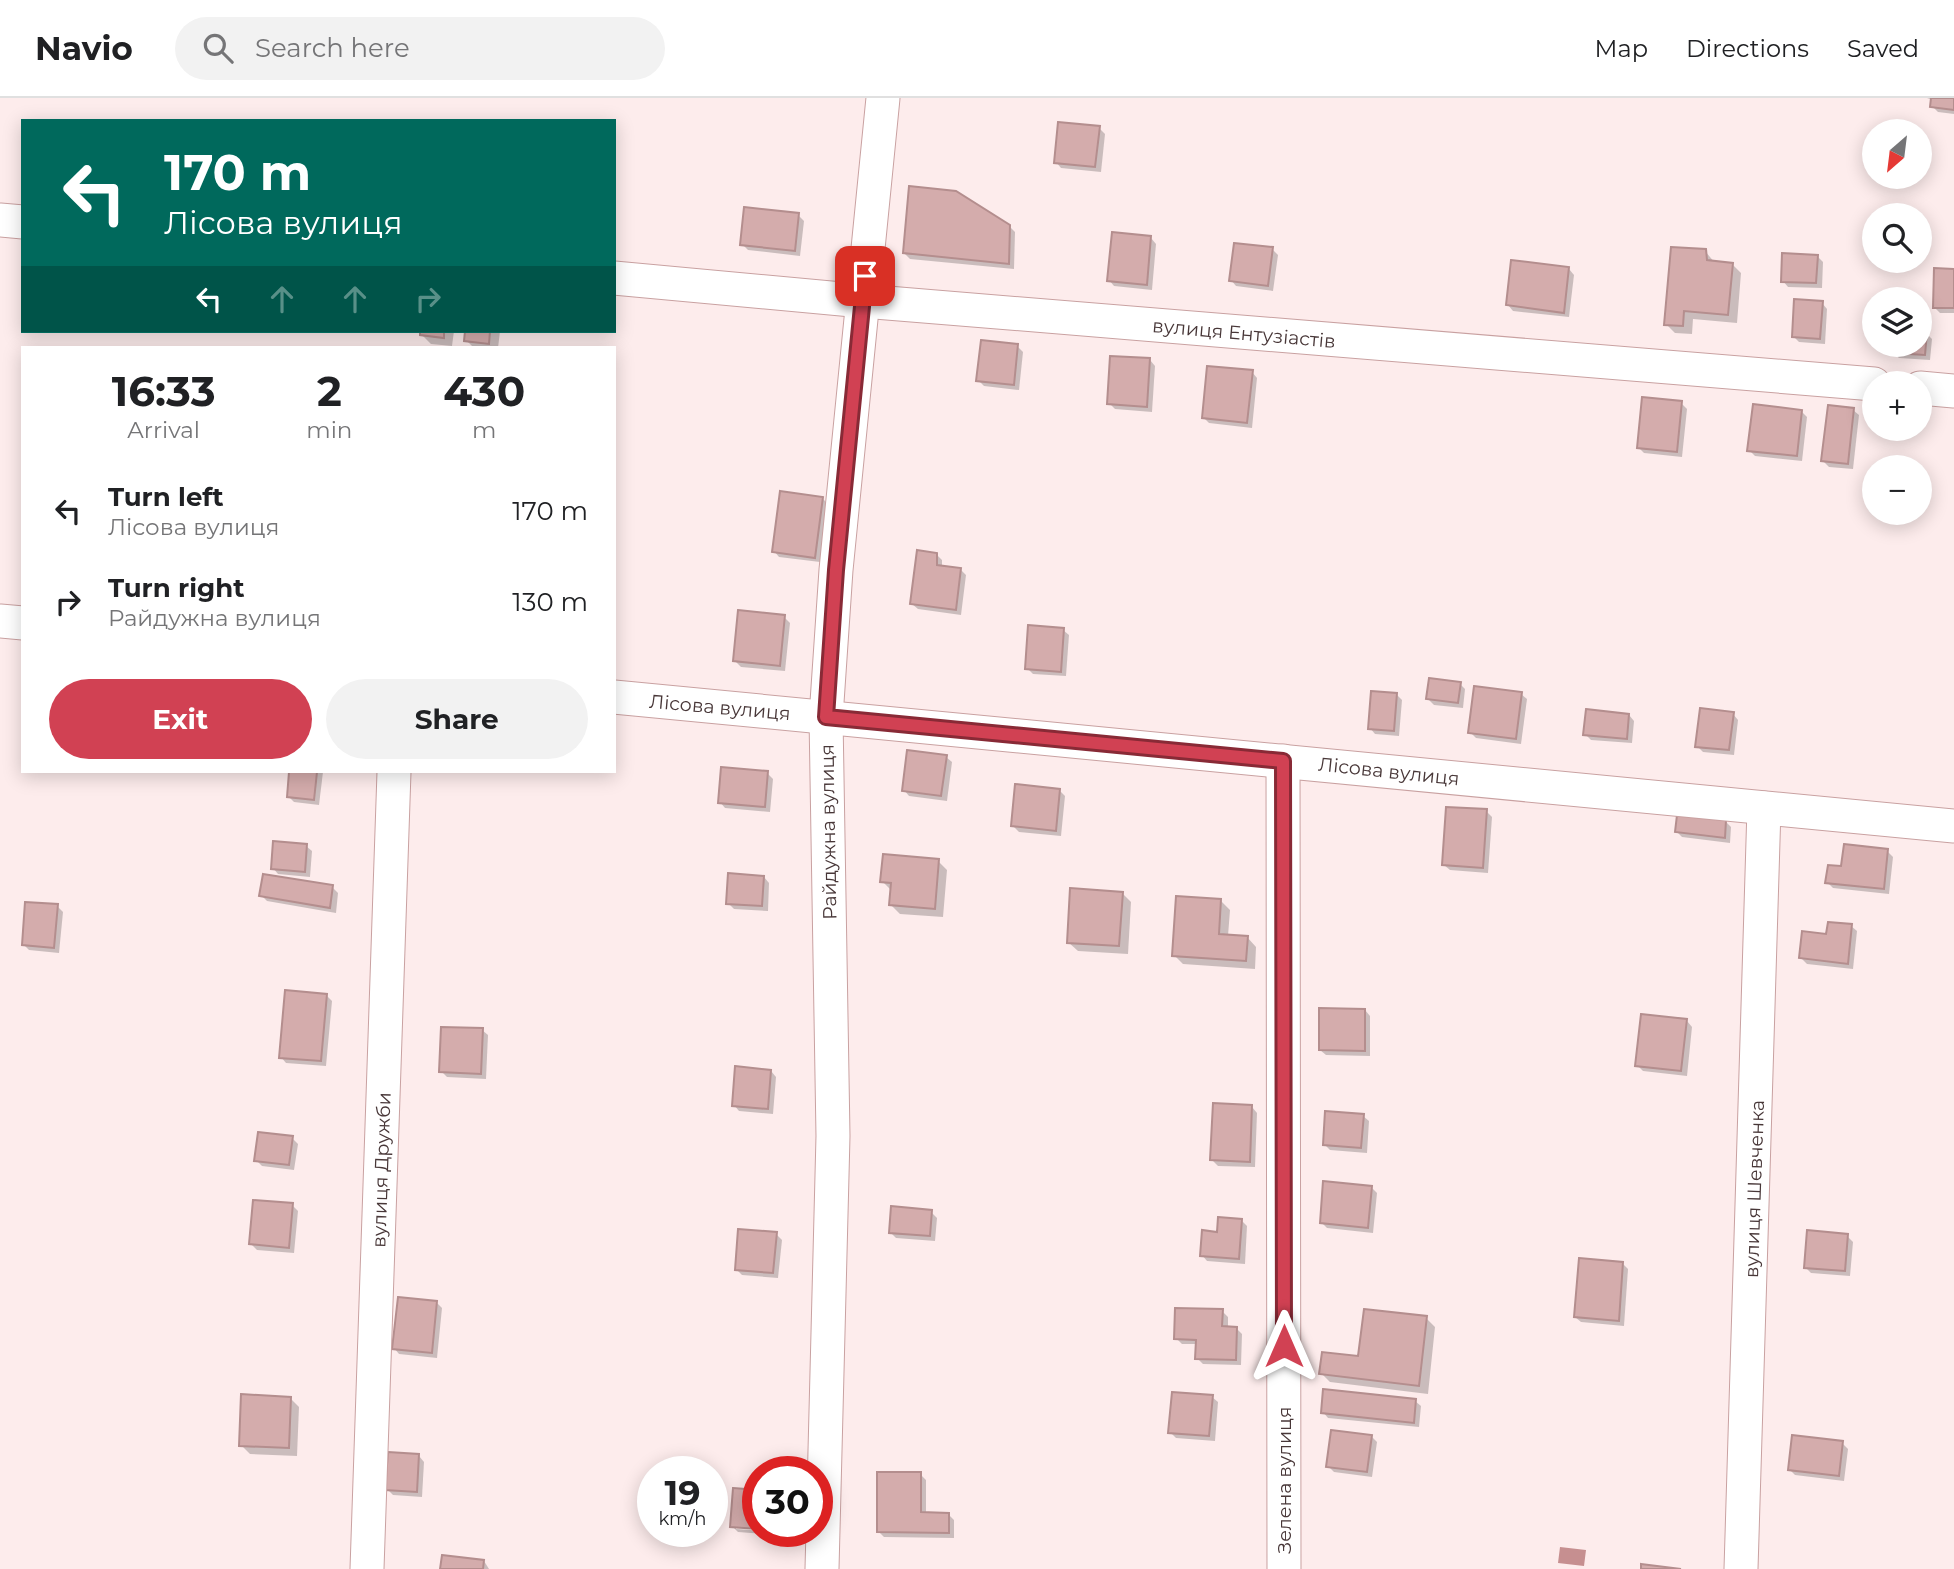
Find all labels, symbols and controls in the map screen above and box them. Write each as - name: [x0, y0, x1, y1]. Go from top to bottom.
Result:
- search box: [175, 17, 665, 80]
- text: Navio: [35, 28, 133, 68]
- icon: search: [199, 29, 237, 67]
- text: Search here: [255, 32, 410, 64]
- text: Map: [1595, 34, 1648, 63]
- text: Directions: [1686, 34, 1809, 63]
- text: Saved: [1847, 34, 1919, 63]
- north arrow: [1862, 119, 1932, 189]
- map controls: [1862, 119, 1932, 525]
- text: 170 m: [164, 143, 311, 202]
- icon: left: [49, 147, 140, 238]
- text: Лісова вулиця: [164, 203, 403, 242]
- button: search: [1862, 203, 1932, 273]
- pin: [835, 246, 895, 306]
- icon: arrive: [846, 257, 884, 295]
- icon: left: [190, 280, 228, 318]
- icon: ahead: [263, 280, 301, 318]
- icon: ahead: [336, 280, 374, 318]
- icon: right: [409, 280, 447, 318]
- button: layers: [1862, 287, 1932, 357]
- street label: вулиця Ентузіастів: [1151, 314, 1337, 353]
- text: 16:33: [112, 365, 216, 417]
- text: 2: [317, 365, 342, 417]
- text: 430: [443, 365, 525, 417]
- button: +: [1862, 371, 1932, 441]
- text: Arrival: [127, 416, 200, 444]
- text: min: [306, 416, 352, 444]
- text: m: [472, 416, 496, 444]
- button: −: [1862, 455, 1932, 525]
- text: Turn left: [108, 481, 224, 513]
- icon: left: [49, 492, 87, 530]
- text: 170 m: [512, 495, 588, 527]
- text: Лісова вулиця: [108, 513, 279, 541]
- text: Turn right: [108, 572, 244, 604]
- icon: right: [49, 583, 87, 621]
- text: 130 m: [512, 586, 588, 618]
- text: Райдужна вулиця: [108, 604, 321, 632]
- button: Exit: [49, 679, 312, 759]
- button: Share: [326, 679, 588, 759]
- street label: Лісова вулиця: [648, 690, 792, 725]
- street label: Райдужна вулиця: [815, 744, 842, 920]
- street label: Лісова вулиця: [1317, 753, 1461, 790]
- street label: вулиця Дружби: [367, 1092, 396, 1248]
- street label: вулиця Шевченка: [1740, 1100, 1769, 1278]
- position arrow: [1247, 1309, 1321, 1383]
- street label: Зелена вулиця: [1273, 1406, 1296, 1554]
- speed limit sign: 30: [742, 1456, 833, 1547]
- text: 19: [664, 1471, 701, 1514]
- text: km/h: [658, 1508, 707, 1530]

